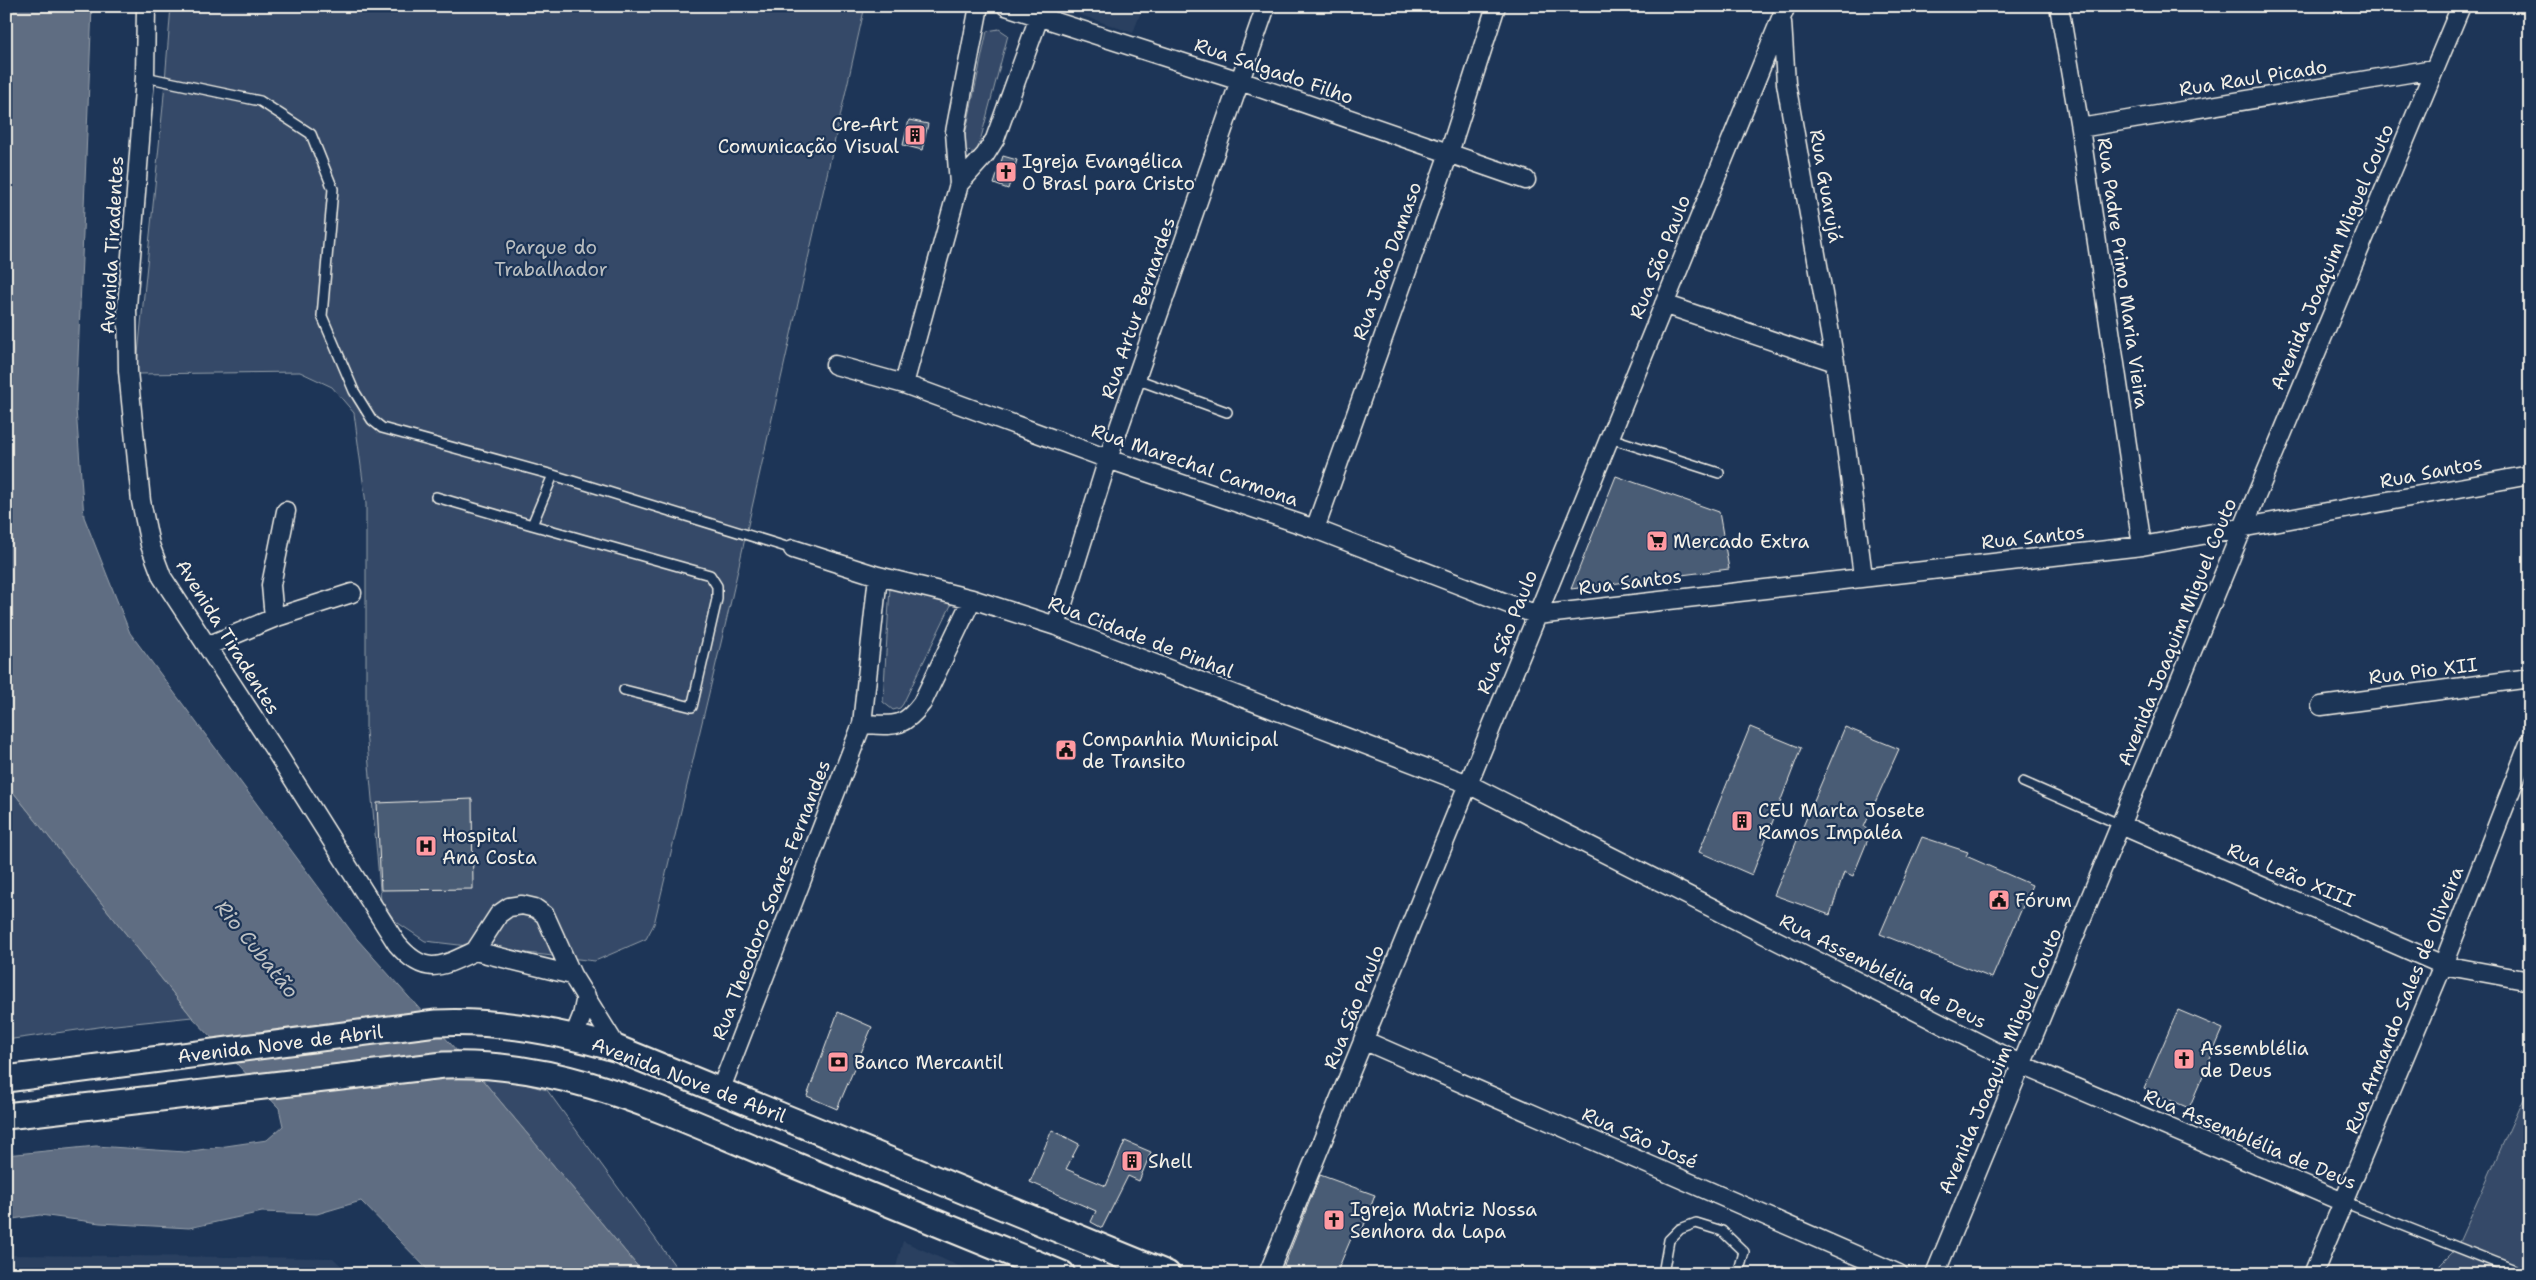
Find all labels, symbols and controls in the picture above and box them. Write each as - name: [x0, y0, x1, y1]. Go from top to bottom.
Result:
- street label: Rua Salgado Filho: [1191, 32, 1357, 110]
- street label: Rua Raul Picado: [2177, 54, 2329, 102]
- place label: Cre-Art Comunicação Visual: [718, 112, 899, 159]
- street label: Avenida Joaquim Miguel Couto: [2265, 120, 2399, 394]
- building icon: Cre-Art Comunicação Visual: [903, 123, 927, 147]
- street label: Rua Guarujá: [1804, 127, 1848, 245]
- street label: Rua Padre Primo Maria Vieira: [2092, 136, 2154, 410]
- place label: Igreja Evangélica O Brasl para Cristo: [1022, 149, 1195, 196]
- street label: Avenida Tiradentes: [95, 155, 129, 335]
- church icon: Igreja Evangélica O Brasl para Cristo: [994, 160, 1018, 184]
- street label: Rua João Damaso: [1347, 178, 1427, 344]
- street label: Rua São Paulo: [1624, 191, 1696, 323]
- street label: Rua Artur Bernardes: [1095, 214, 1181, 402]
- park label: Parque do Trabalhador: [494, 235, 608, 282]
- street label: Rua Marechal Carmona: [1088, 418, 1302, 512]
- street label: Rua Santos: [2378, 450, 2484, 494]
- street label: Avenida Joaquim Miguel Couto: [2112, 494, 2242, 770]
- street label: Rua Santos: [1980, 519, 2086, 555]
- supermarket icon: Mercado Extra: [1645, 529, 1669, 553]
- place label: Mercado Extra: [1673, 529, 1810, 554]
- street label: Avenida Tiradentes: [170, 555, 286, 719]
- street label: Rua Santos: [1577, 563, 1683, 601]
- street label: Rua São Paulo: [1471, 566, 1543, 698]
- street label: Rua Cidade de Pinhal: [1045, 590, 1238, 684]
- street label: Rua Pio XII: [2367, 652, 2479, 690]
- place label: Companhia Municipal de Transito: [1082, 727, 1278, 774]
- public building icon: Companhia Municipal de Transito: [1054, 738, 1078, 762]
- street label: Rua Theodoro Soares Fernandes: [706, 756, 836, 1044]
- place label: CEU Marta Josete Ramos Impaléa: [1758, 798, 1925, 845]
- building icon: CEU Marta Josete Ramos Impaléa: [1730, 809, 1754, 833]
- place label: Hospital Ana Costa: [442, 823, 537, 870]
- hospital icon: Hospital Ana Costa: [414, 834, 438, 858]
- street label: Rua Leão XIII: [2223, 837, 2359, 913]
- street label: Rua Armando Sales de Oliveira: [2339, 863, 2469, 1137]
- public building icon: Fórum: [1987, 888, 2011, 912]
- place label: Fórum: [2015, 888, 2072, 913]
- water label: Rio Cubatão: [209, 895, 305, 1003]
- street label: Rua Assemblélia de Deus: [1775, 908, 1991, 1034]
- street label: Avenida Joaquim Miguel Couto: [1933, 924, 2067, 1198]
- street label: Rua São Paulo: [1318, 941, 1390, 1073]
- street label: Avenida Nove de Abril: [176, 1019, 384, 1069]
- street label: Avenida Nove de Abril: [588, 1031, 790, 1129]
- place label: Assemblélia de Deus: [2200, 1036, 2309, 1083]
- church icon: Assemblélia de Deus: [2172, 1047, 2196, 1071]
- bank icon: Banco Mercantil: [826, 1050, 850, 1074]
- place label: Banco Mercantil: [854, 1050, 1004, 1075]
- street label: Rua Assemblélia de Deus: [2140, 1083, 2360, 1195]
- street label: Rua São José: [1578, 1101, 1702, 1175]
- building icon: Shell: [1120, 1149, 1144, 1173]
- place label: Shell: [1148, 1149, 1192, 1174]
- place label: Igreja Matriz Nossa Senhora da Lapa: [1350, 1197, 1537, 1244]
- church icon: Igreja Matriz Nossa Senhora da Lapa: [1322, 1208, 1346, 1232]

